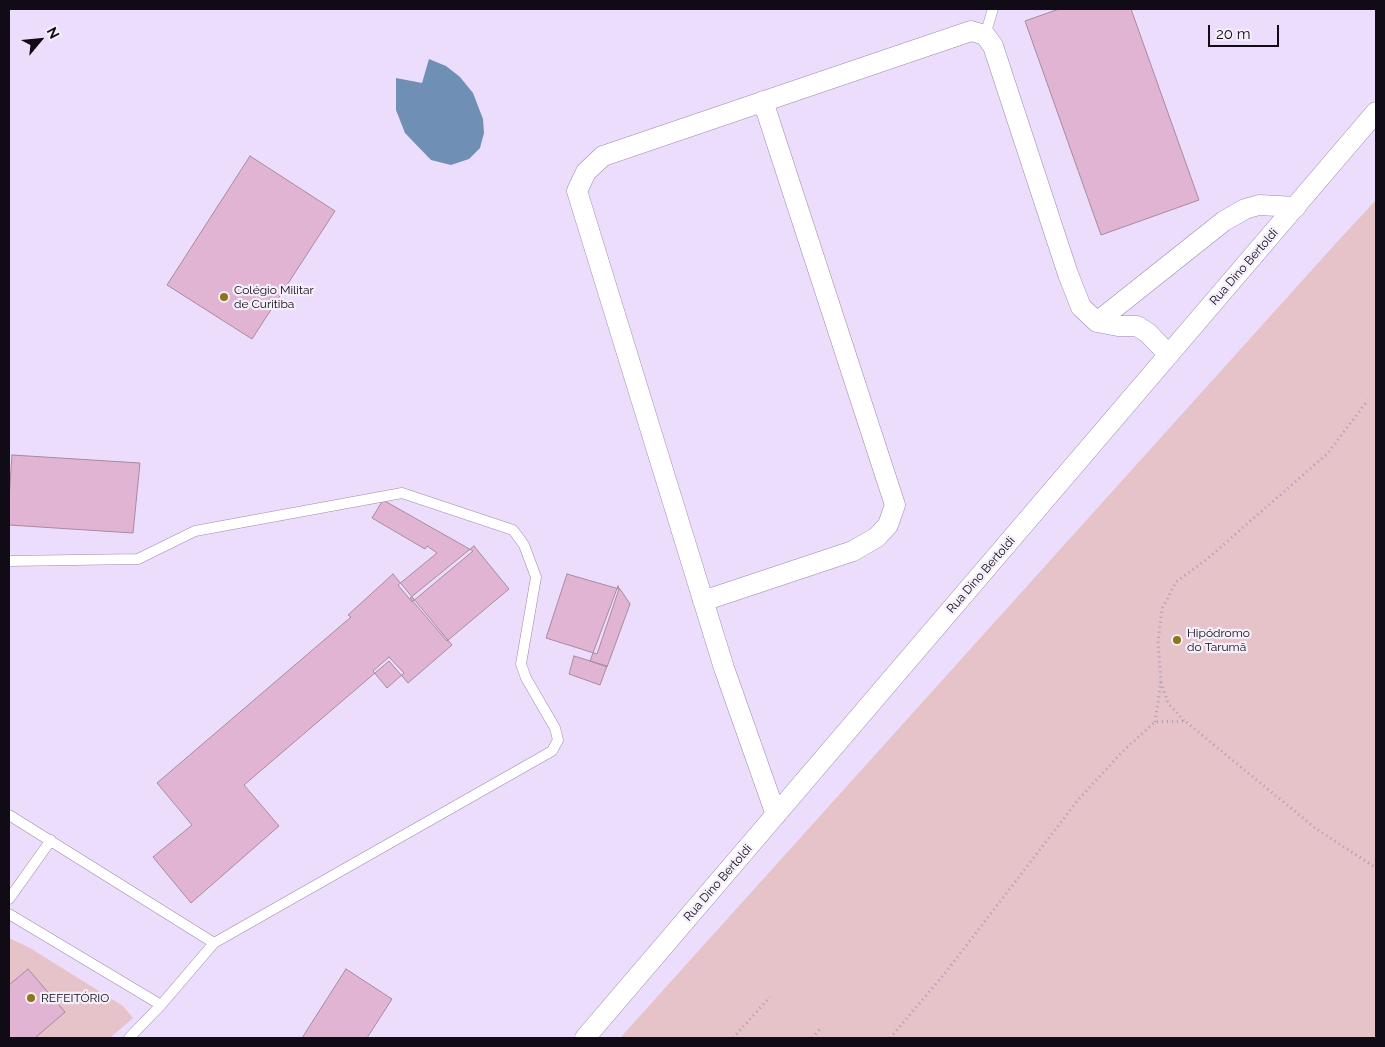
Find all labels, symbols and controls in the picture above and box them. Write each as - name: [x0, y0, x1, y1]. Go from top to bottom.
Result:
- north arrow: [15, 15, 65, 65]
- scale bar: [1210, 15, 1281, 47]
- text: N: [44, 24, 63, 41]
- text: 20 m: [1216, 25, 1251, 43]
- street label: Rua Dino Bertoldi: [1207, 226, 1281, 308]
- place label: Colégio Militar de Curitiba: [234, 283, 314, 311]
- marker: Colégio Militar de Curitiba: [218, 291, 230, 303]
- street label: Rua Dino Bertoldi: [944, 534, 1018, 616]
- place label: Hipódromo do Tarumã: [1187, 626, 1250, 654]
- marker: Hipódromo do Tarumã: [1171, 634, 1183, 646]
- street label: Rua Dino Bertoldi: [681, 842, 755, 924]
- place label: REFEITÓRIO: [41, 991, 109, 1005]
- marker: REFEITÓRIO: [25, 992, 37, 1004]

